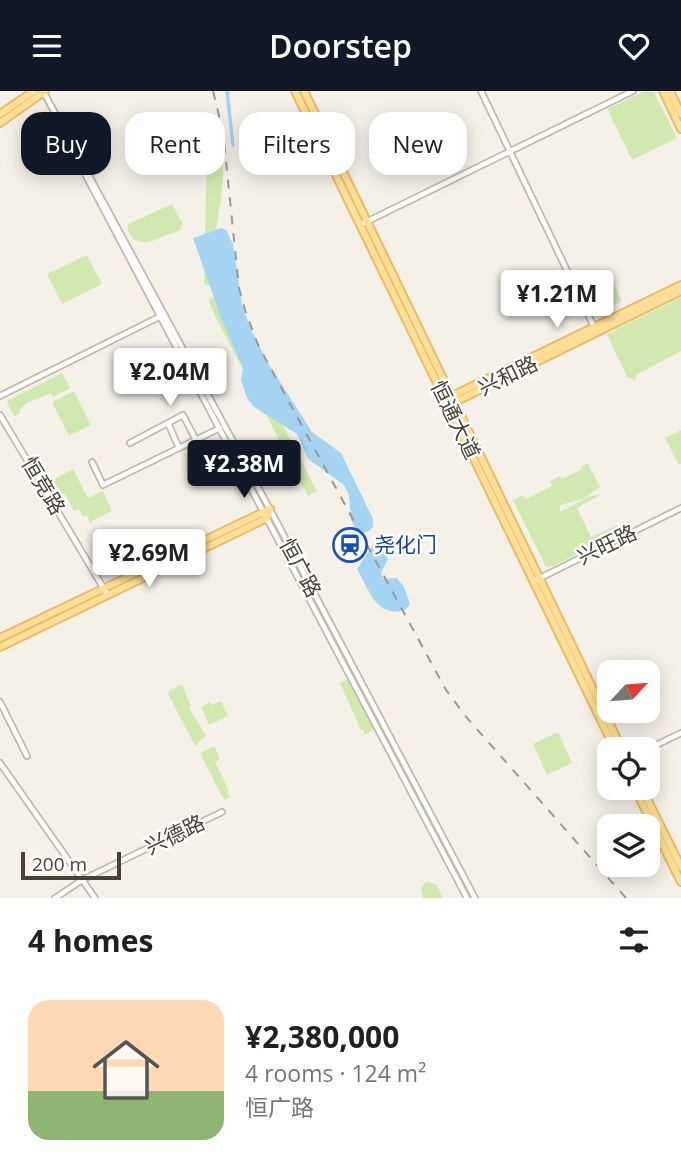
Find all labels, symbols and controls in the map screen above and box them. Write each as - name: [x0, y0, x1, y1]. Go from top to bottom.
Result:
- text: Doorstep: [269, 24, 412, 67]
- icon: menu: [28, 27, 66, 65]
- icon: heart: [615, 27, 653, 65]
- chip: Buy: [21, 112, 111, 175]
- chip: Rent: [125, 112, 225, 175]
- chip: Filters: [239, 112, 355, 175]
- chip: New: [369, 112, 467, 175]
- pin: ¥1.21M: [500, 271, 614, 330]
- text: ¥1.21M: [517, 277, 597, 309]
- pin: ¥2.04M: [113, 349, 227, 408]
- street label: 兴和路: [473, 349, 542, 401]
- text: ¥2.04M: [130, 355, 210, 387]
- street label: 恒通大道: [425, 376, 487, 463]
- pin: ¥2.38M: [187, 441, 301, 500]
- text: ¥2.38M: [204, 447, 284, 479]
- street label: 恒竞路: [16, 451, 72, 520]
- street label: 兴旺路: [572, 518, 641, 570]
- station icon: 尧化门: [331, 526, 369, 564]
- pin: ¥2.69M: [92, 529, 206, 589]
- place label: 尧化门: [374, 530, 437, 558]
- street label: 恒广路: [274, 533, 328, 602]
- text: ¥2.69M: [109, 536, 189, 568]
- north arrow: [597, 660, 660, 723]
- map controls: [597, 660, 660, 877]
- button: locate: [597, 737, 660, 800]
- street label: 兴德路: [140, 808, 209, 860]
- button: layers: [597, 814, 660, 877]
- scale bar: [21, 849, 121, 881]
- text: 200 m: [32, 851, 87, 877]
- text: 4 homes: [28, 920, 153, 961]
- icon: filters: [615, 921, 653, 959]
- text: ¥2,380,000: [245, 1016, 399, 1057]
- icon: home: [84, 1028, 168, 1112]
- text: 4 rooms · 124 m²: [245, 1057, 426, 1089]
- text: 恒广路: [245, 1091, 314, 1123]

